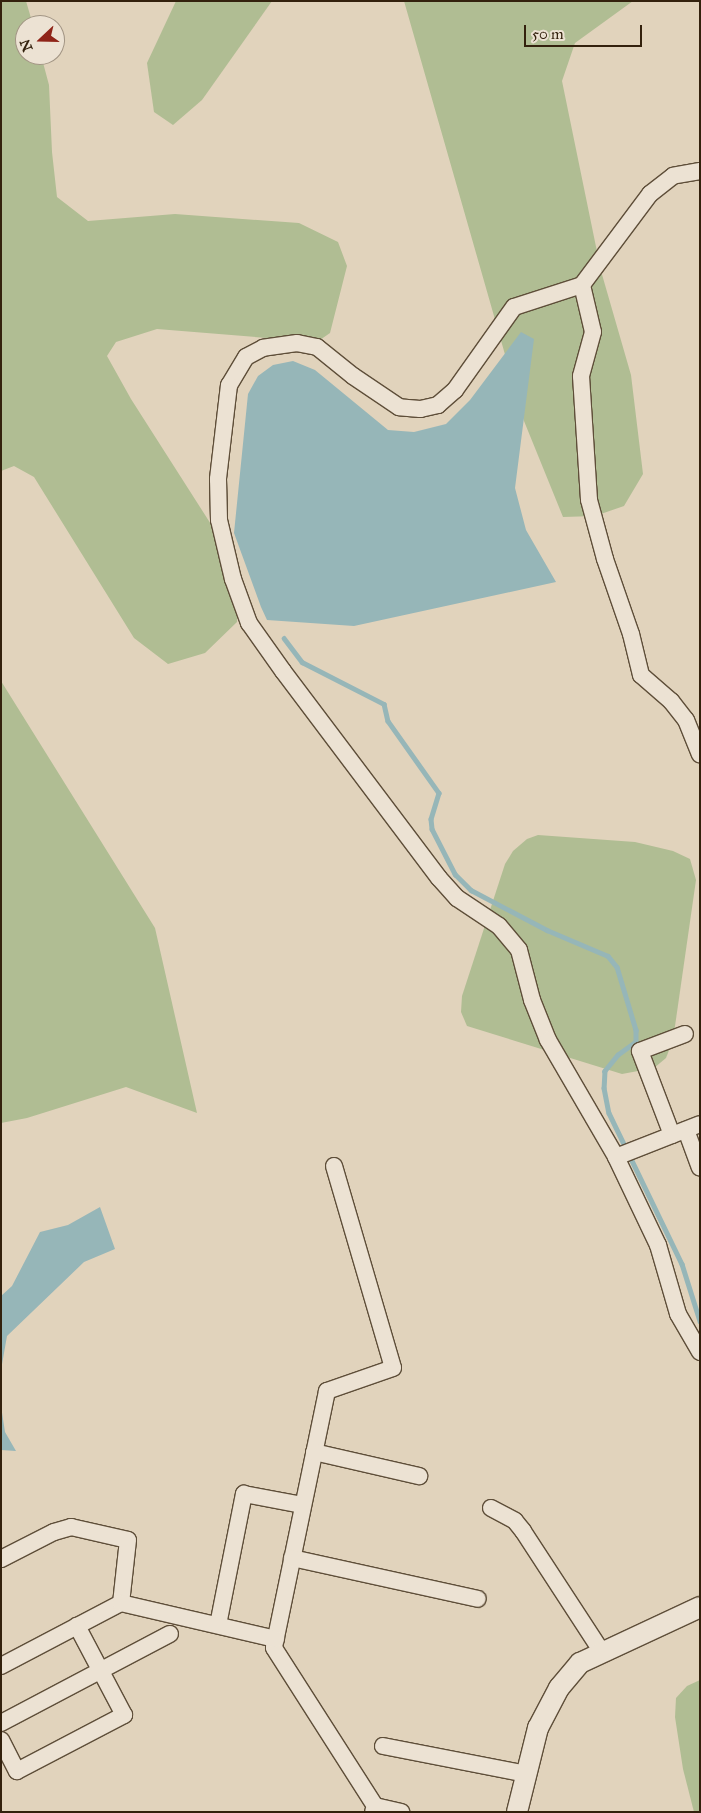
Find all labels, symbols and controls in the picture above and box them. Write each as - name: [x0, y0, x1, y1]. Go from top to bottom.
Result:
- north arrow: [15, 15, 65, 65]
- scale bar: [526, 15, 644, 47]
- text: 50 m: [532, 25, 564, 43]
- text: N: [16, 37, 37, 54]

